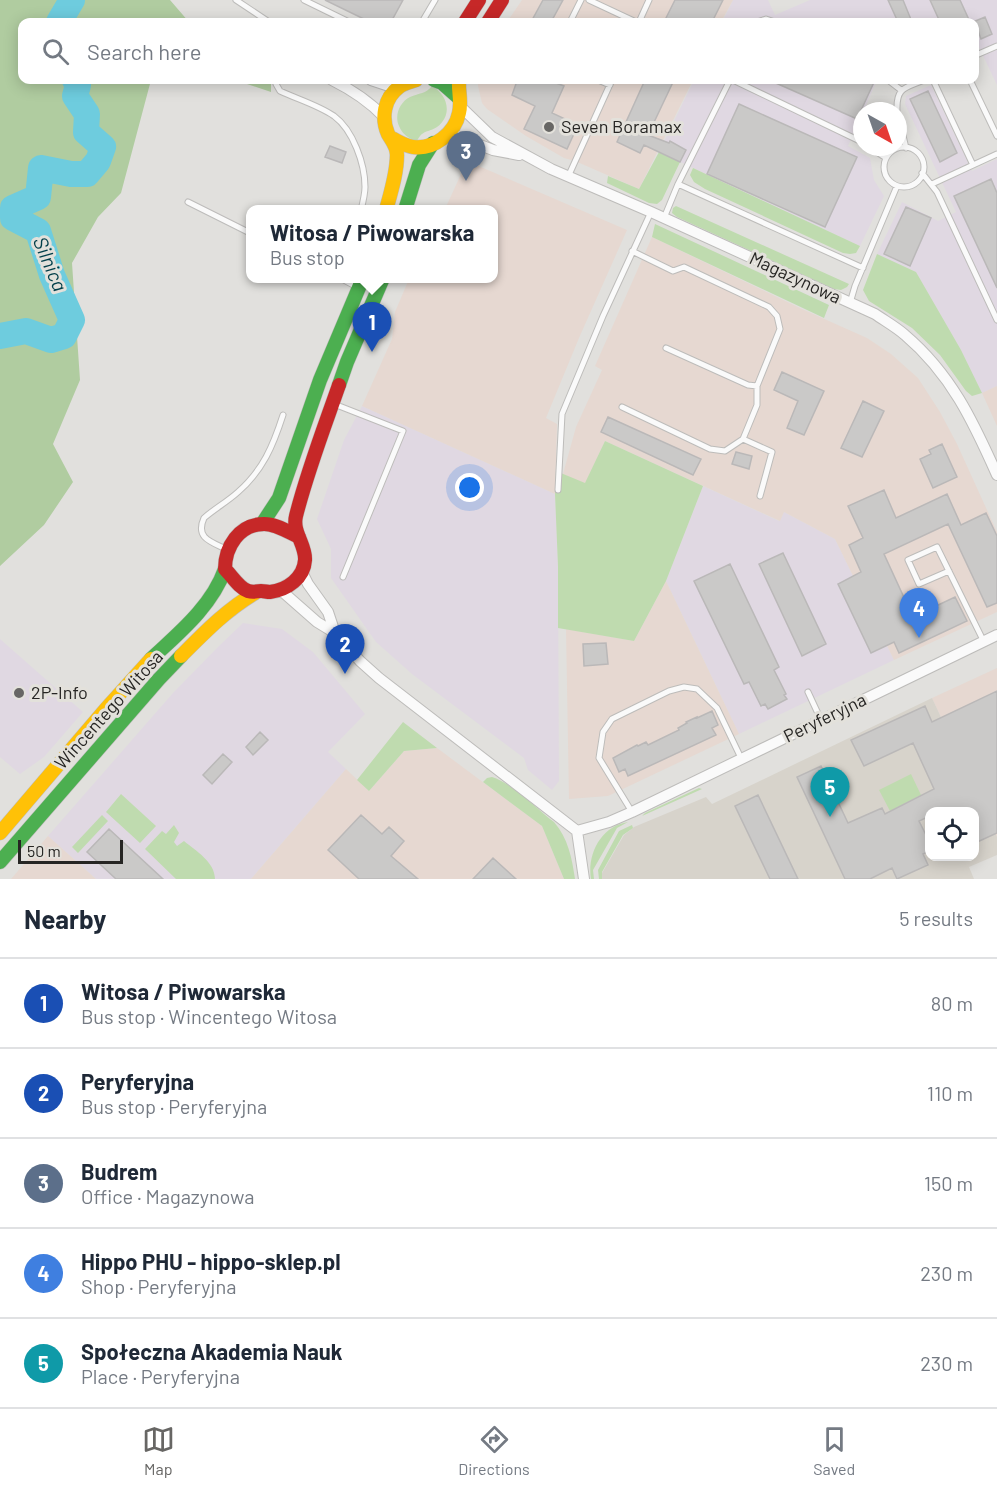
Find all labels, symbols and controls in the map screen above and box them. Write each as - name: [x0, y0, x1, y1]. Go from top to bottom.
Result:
- search box: [18, 18, 979, 84]
- icon: search: [39, 35, 72, 68]
- text: Search here: [87, 38, 201, 64]
- north arrow: [853, 102, 907, 156]
- place label: Seven Boramax: [561, 115, 682, 137]
- marker: Seven Boramax: [542, 120, 556, 134]
- pin: 3: [446, 132, 486, 181]
- popup: [246, 205, 498, 283]
- text: Witosa / Piwowarska: [270, 219, 474, 245]
- water label: Silnica: [29, 233, 73, 294]
- text: Bus stop: [270, 245, 345, 269]
- street label: Magazynowa: [746, 246, 845, 308]
- pin: 1: [352, 302, 392, 352]
- your location: [455, 473, 484, 502]
- pin: 4: [900, 588, 938, 638]
- pin: 2: [326, 624, 364, 674]
- street label: Wincentego Witosa: [49, 646, 167, 773]
- place label: 2P-Info: [31, 681, 88, 703]
- marker: 2P-Info: [12, 686, 26, 700]
- street label: Peryferyjna: [780, 688, 869, 747]
- pin: 5: [810, 768, 850, 817]
- map controls: [925, 807, 979, 861]
- button: locate: [925, 807, 979, 861]
- scale bar: [18, 837, 123, 864]
- text: 50 m: [27, 841, 61, 860]
- text: Nearby: [24, 903, 106, 934]
- text: 5 results: [899, 906, 973, 930]
- text: Witosa / Piwowarska: [81, 978, 286, 1004]
- text: 1: [40, 991, 47, 1015]
- text: 80 m: [931, 991, 973, 1015]
- text: Bus stop · Wincentego Witosa: [81, 1004, 337, 1028]
- text: Peryferyjna: [81, 1068, 194, 1094]
- text: 2: [38, 1081, 49, 1105]
- text: 110 m: [927, 1081, 973, 1105]
- text: Bus stop · Peryferyjna: [81, 1094, 267, 1118]
- text: Budrem: [81, 1158, 157, 1184]
- text: 3: [38, 1171, 49, 1195]
- text: 150 m: [924, 1171, 973, 1195]
- text: Office · Magazynowa: [81, 1184, 255, 1208]
- text: Hippo PHU - hippo-sklep.pl: [81, 1248, 341, 1274]
- text: 4: [37, 1261, 50, 1285]
- text: 230 m: [920, 1261, 973, 1285]
- text: Shop · Peryferyjna: [81, 1274, 236, 1298]
- text: Społeczna Akademia Nauk: [81, 1338, 343, 1364]
- text: 5: [38, 1351, 49, 1375]
- text: 230 m: [920, 1351, 973, 1375]
- text: Place · Peryferyjna: [81, 1364, 240, 1388]
- tab: Map: [142, 1423, 175, 1478]
- tab: Directions: [458, 1423, 530, 1478]
- tab: Saved: [813, 1423, 855, 1478]

